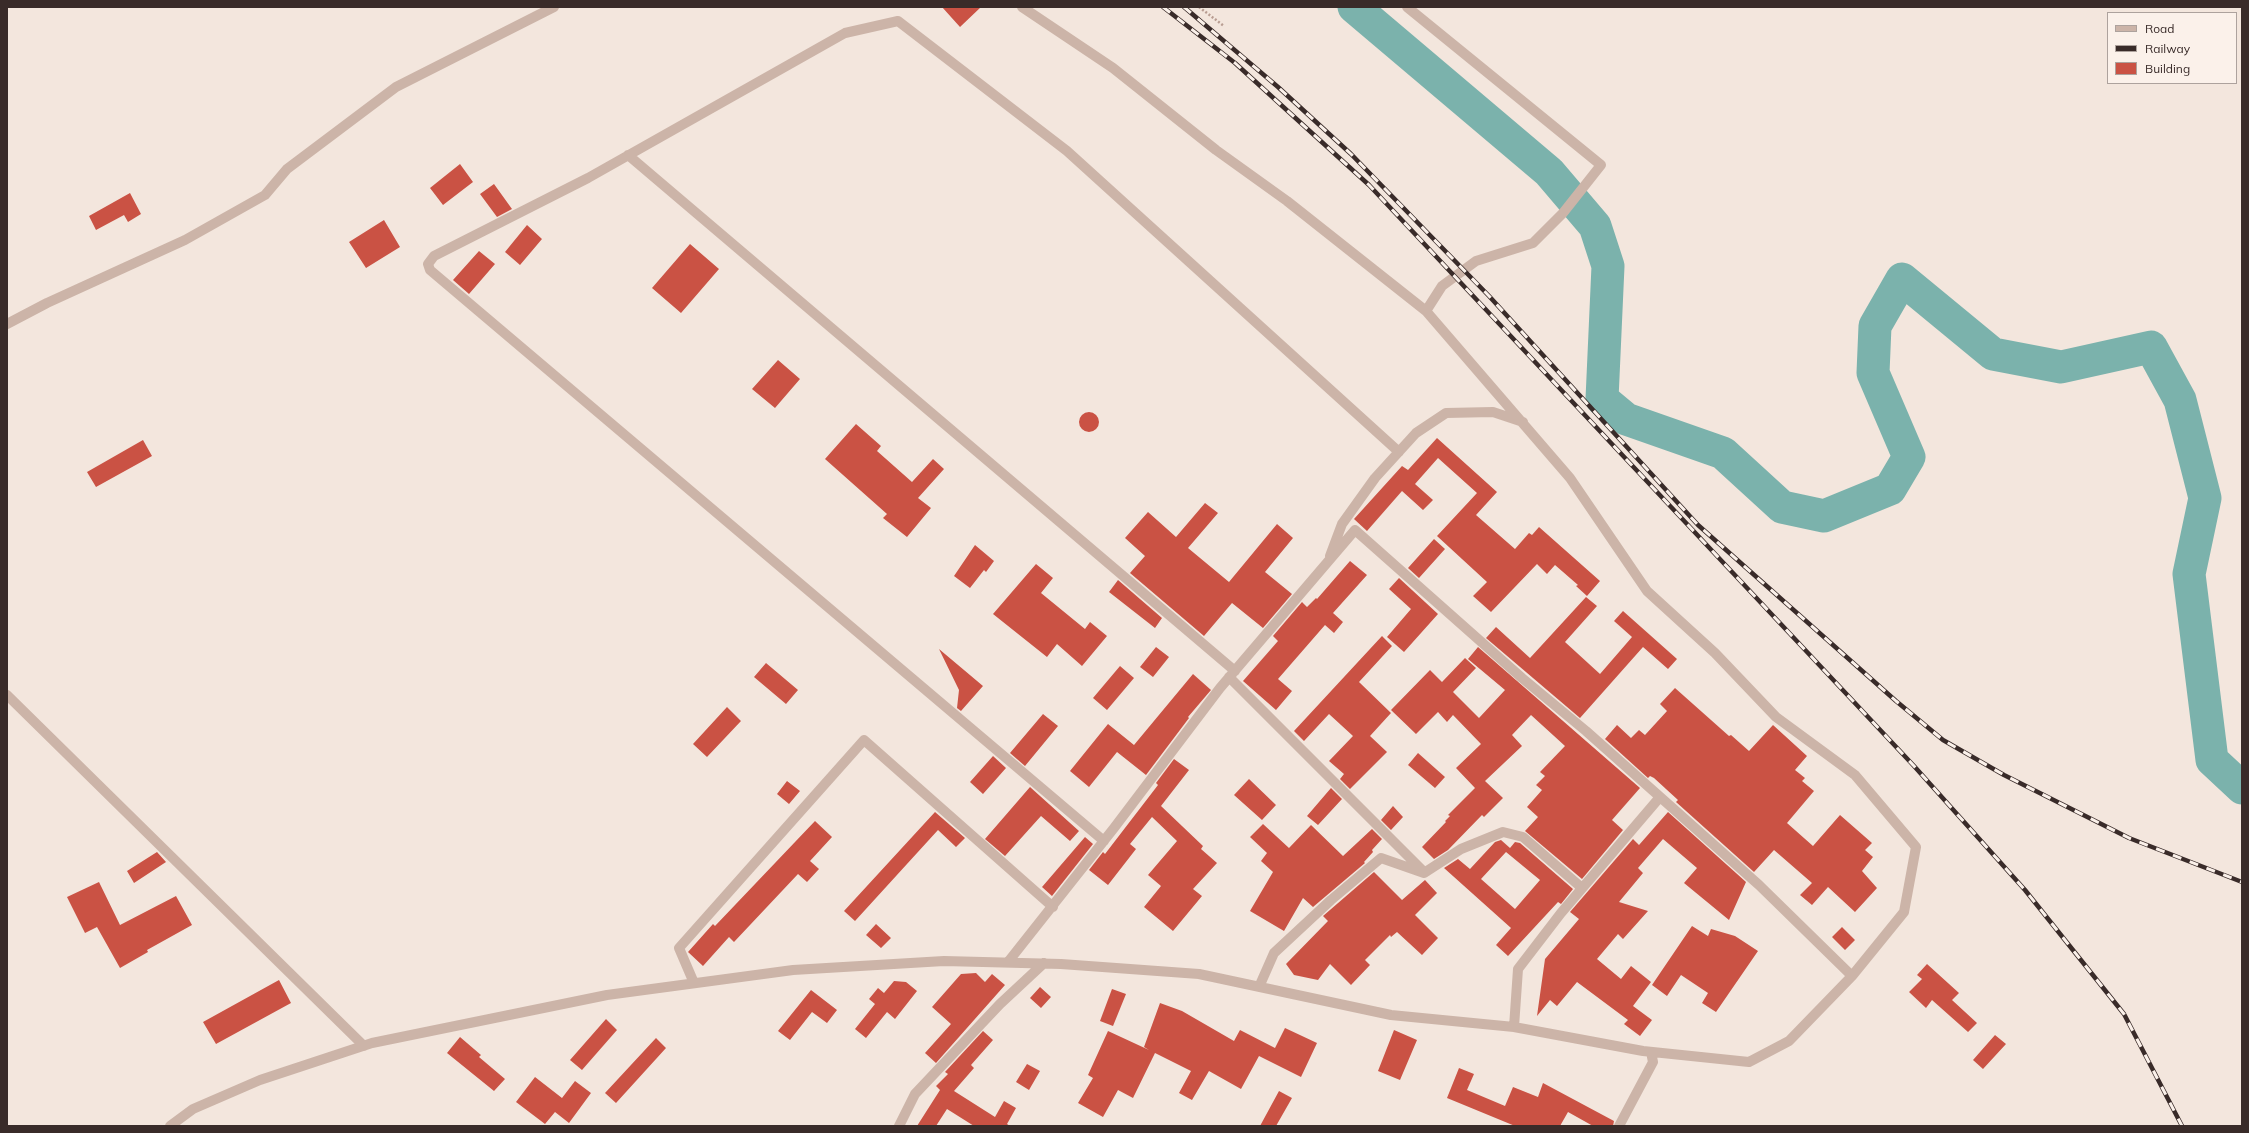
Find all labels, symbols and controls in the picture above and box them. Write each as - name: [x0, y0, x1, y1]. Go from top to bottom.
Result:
- legend: [2107, 12, 2237, 84]
- text: Road: [2145, 21, 2174, 36]
- text: Railway: [2145, 41, 2190, 56]
- text: Building: [2145, 61, 2190, 76]

